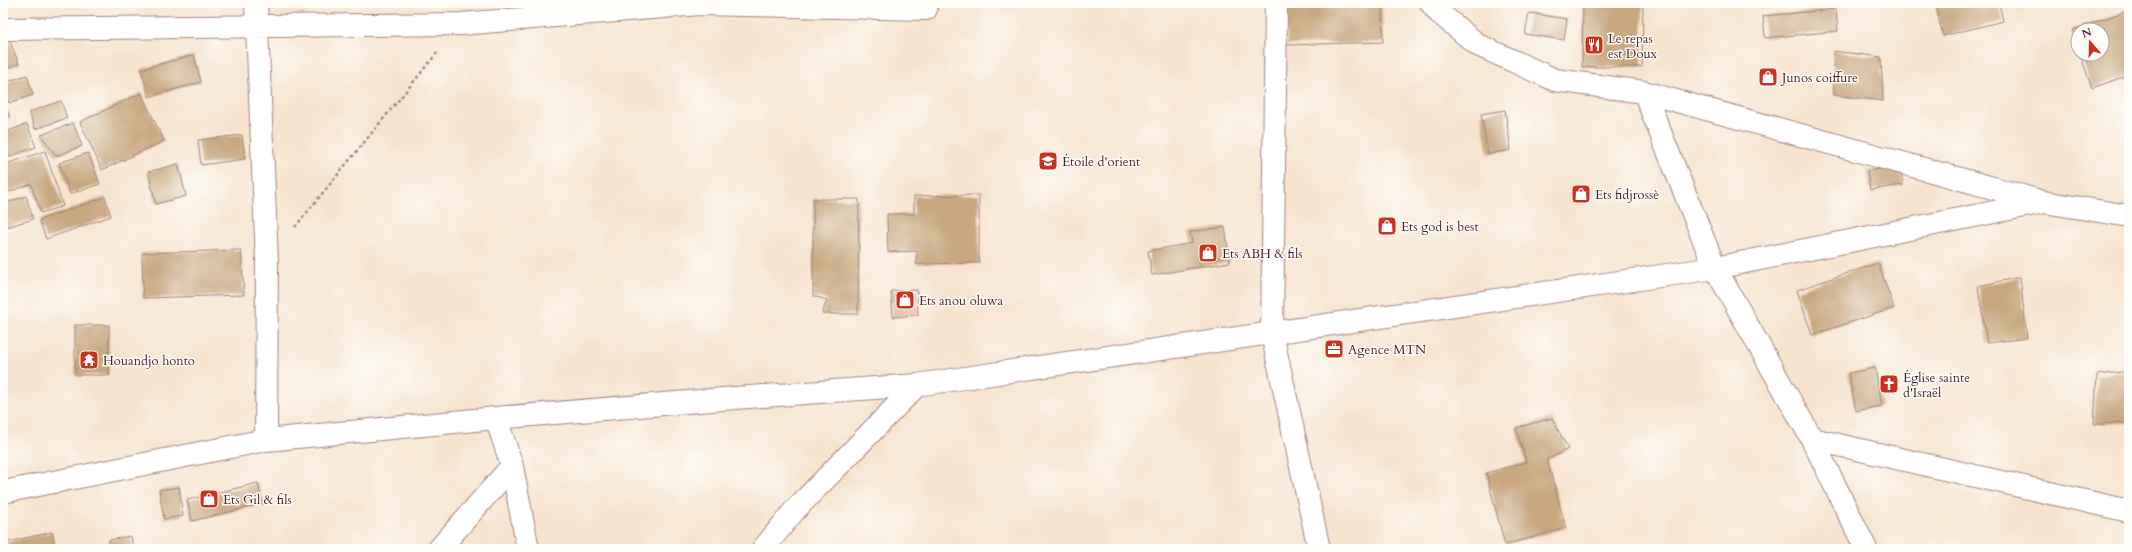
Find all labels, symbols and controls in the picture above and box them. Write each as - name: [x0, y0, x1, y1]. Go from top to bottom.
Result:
- north arrow: [2070, 22, 2110, 62]
- text: N: [2080, 24, 2094, 42]
- place label: Le repas est Doux: [1608, 30, 1658, 63]
- restaurant icon: Le repas est Doux: [1583, 34, 1605, 56]
- shop icon: Junos coiffure: [1757, 66, 1779, 88]
- place label: Junos coiffure: [1780, 69, 1858, 87]
- school or university icon: Étoile d'orient: [1037, 150, 1059, 172]
- place label: Étoile d'orient: [1062, 153, 1140, 171]
- shop icon: Ets fidjrossè: [1570, 183, 1592, 205]
- place label: Ets fidjrossè: [1595, 186, 1659, 204]
- shop icon: Ets god is best: [1376, 215, 1398, 237]
- place label: Ets god is best: [1401, 218, 1479, 236]
- shop icon: Ets ABH & fils: [1197, 242, 1219, 264]
- place label: Ets ABH & fils: [1222, 245, 1303, 263]
- shop icon: Ets anou oluwa: [894, 289, 916, 311]
- place label: Ets anou oluwa: [919, 292, 1004, 310]
- office icon: Agence MTN: [1323, 338, 1345, 360]
- place label: Agence MTN: [1348, 341, 1426, 359]
- temple icon: Houandjo honto: [78, 349, 100, 371]
- place label: Houandjo honto: [103, 352, 195, 370]
- place label: Église sainte d'Israël: [1903, 369, 1970, 402]
- church icon: Église sainte d'Israël: [1878, 373, 1900, 395]
- shop icon: Ets Gil & fils: [198, 488, 220, 510]
- place label: Ets Gil & fils: [223, 491, 292, 509]

